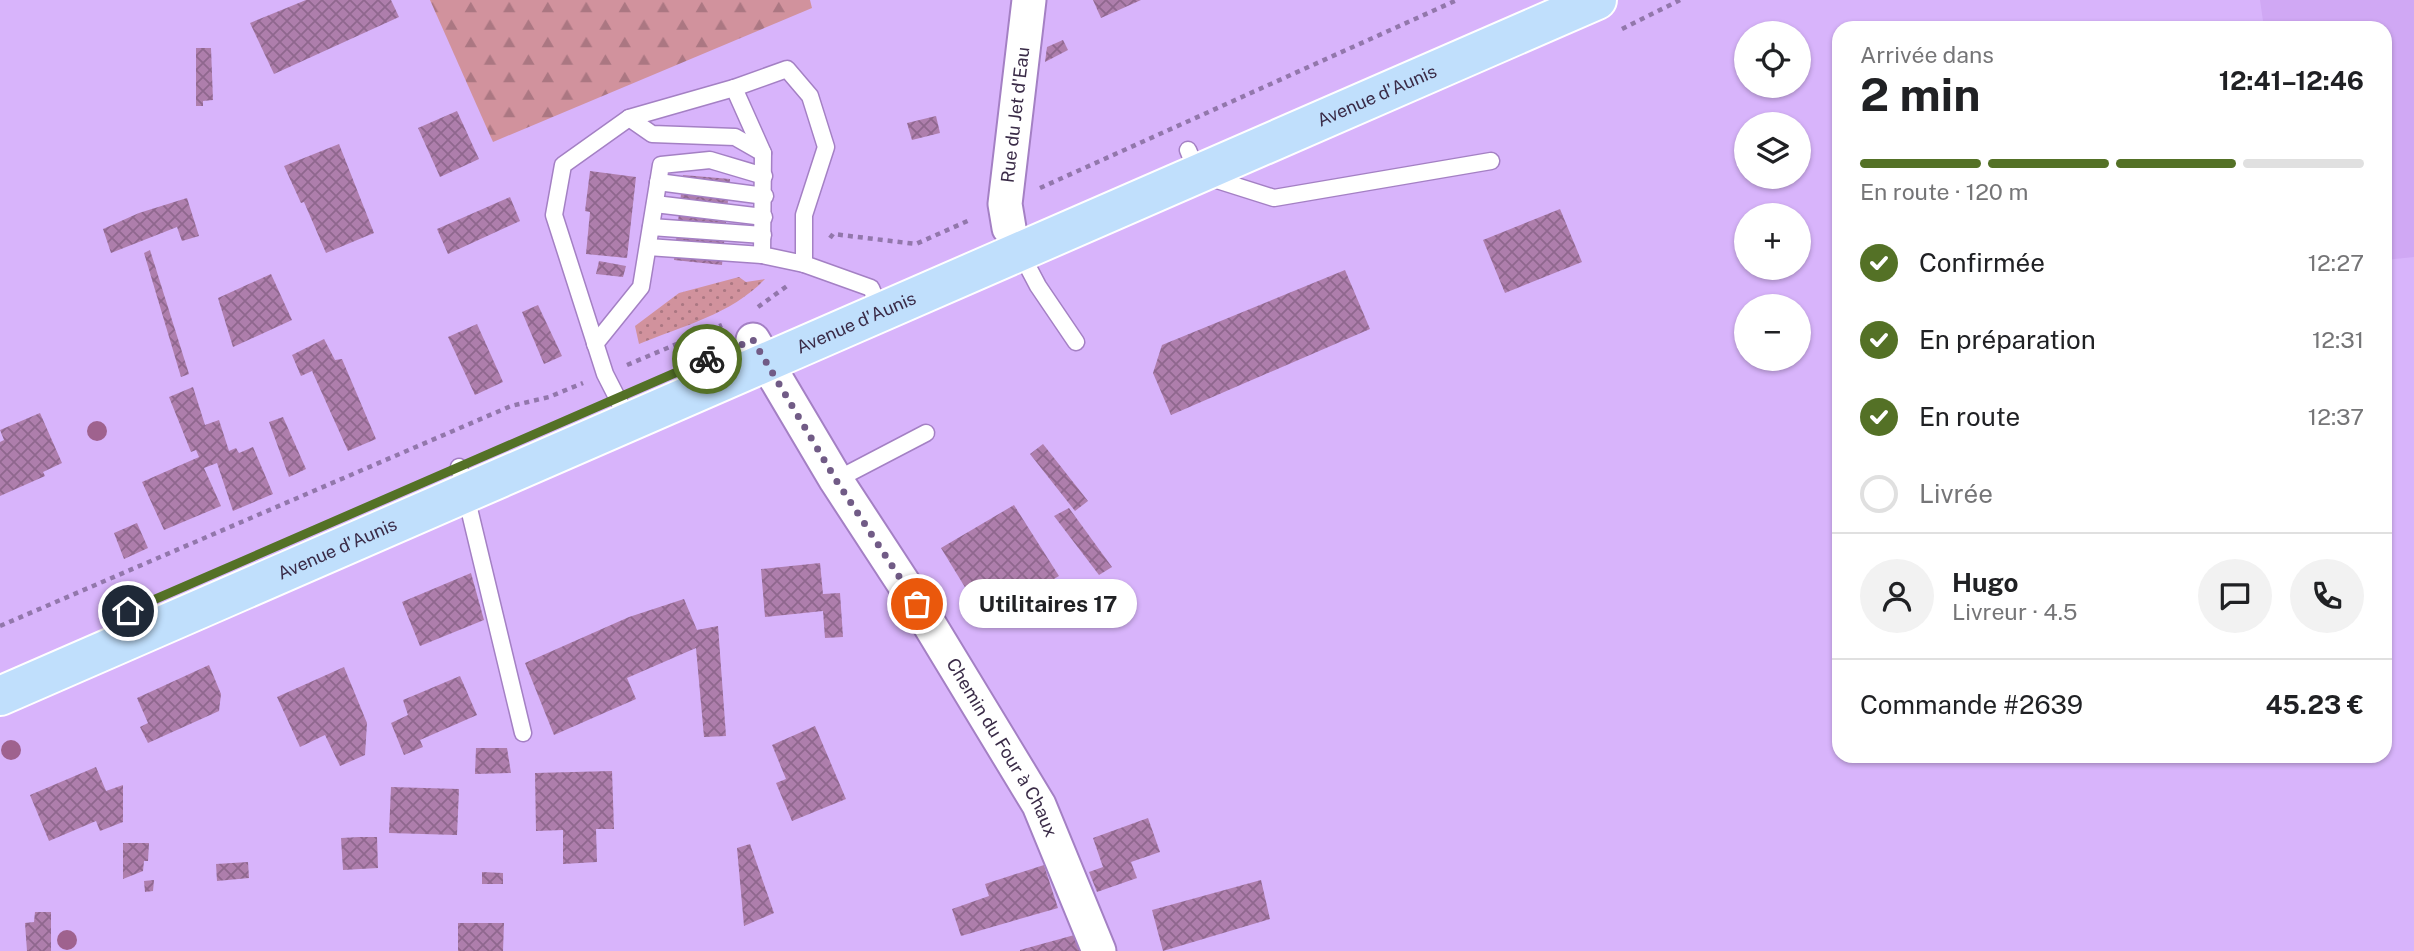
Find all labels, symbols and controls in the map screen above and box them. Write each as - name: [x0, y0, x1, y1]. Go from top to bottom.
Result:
- map controls: [1734, 21, 1811, 371]
- button: locate: [1734, 21, 1811, 98]
- text: Arrivée dans: [1860, 41, 1994, 68]
- street label: Rue du Jet d'Eau: [997, 46, 1033, 184]
- street label: Avenue d'Aunis: [1314, 60, 1440, 131]
- text: 12:41–12:46: [2219, 65, 2364, 96]
- text: 2 min: [1860, 67, 1980, 121]
- button: layers: [1734, 112, 1811, 189]
- text: En route · 120 m: [1860, 178, 2028, 205]
- button: +: [1734, 203, 1811, 280]
- icon: check: [1860, 244, 1898, 282]
- text: Confirmée: [1919, 247, 2045, 278]
- text: 12:27: [2308, 249, 2364, 276]
- street label: Avenue d'Aunis: [793, 287, 919, 358]
- button: −: [1734, 294, 1811, 371]
- icon: check: [1860, 321, 1898, 359]
- courier: [672, 324, 742, 394]
- text: En préparation: [1919, 324, 2096, 355]
- text: 12:31: [2312, 326, 2364, 353]
- icon: bike: [688, 340, 726, 378]
- icon: check: [1860, 398, 1898, 436]
- text: En route: [1919, 401, 2020, 432]
- text: 12:37: [2308, 403, 2364, 430]
- text: Livrée: [1919, 478, 1993, 509]
- street label: Avenue d'Aunis: [274, 513, 400, 584]
- button: person: [1860, 559, 1934, 633]
- button: chat: [2198, 559, 2272, 633]
- button: phone: [2290, 559, 2364, 633]
- text: Hugo: [1952, 567, 2018, 598]
- pin: [887, 574, 947, 634]
- callout: Utilitaires 17: [959, 580, 1138, 628]
- pin: [98, 581, 158, 641]
- icon: bag: [898, 585, 936, 623]
- text: Utilitaires 17: [978, 590, 1118, 617]
- icon: home: [109, 592, 147, 630]
- text: Livreur · 4.5: [1952, 598, 2078, 625]
- street label: Chemin du Four à Chaux: [942, 654, 1062, 840]
- text: Commande #2639: [1860, 689, 2083, 720]
- text: 45.23 €: [2266, 689, 2364, 720]

